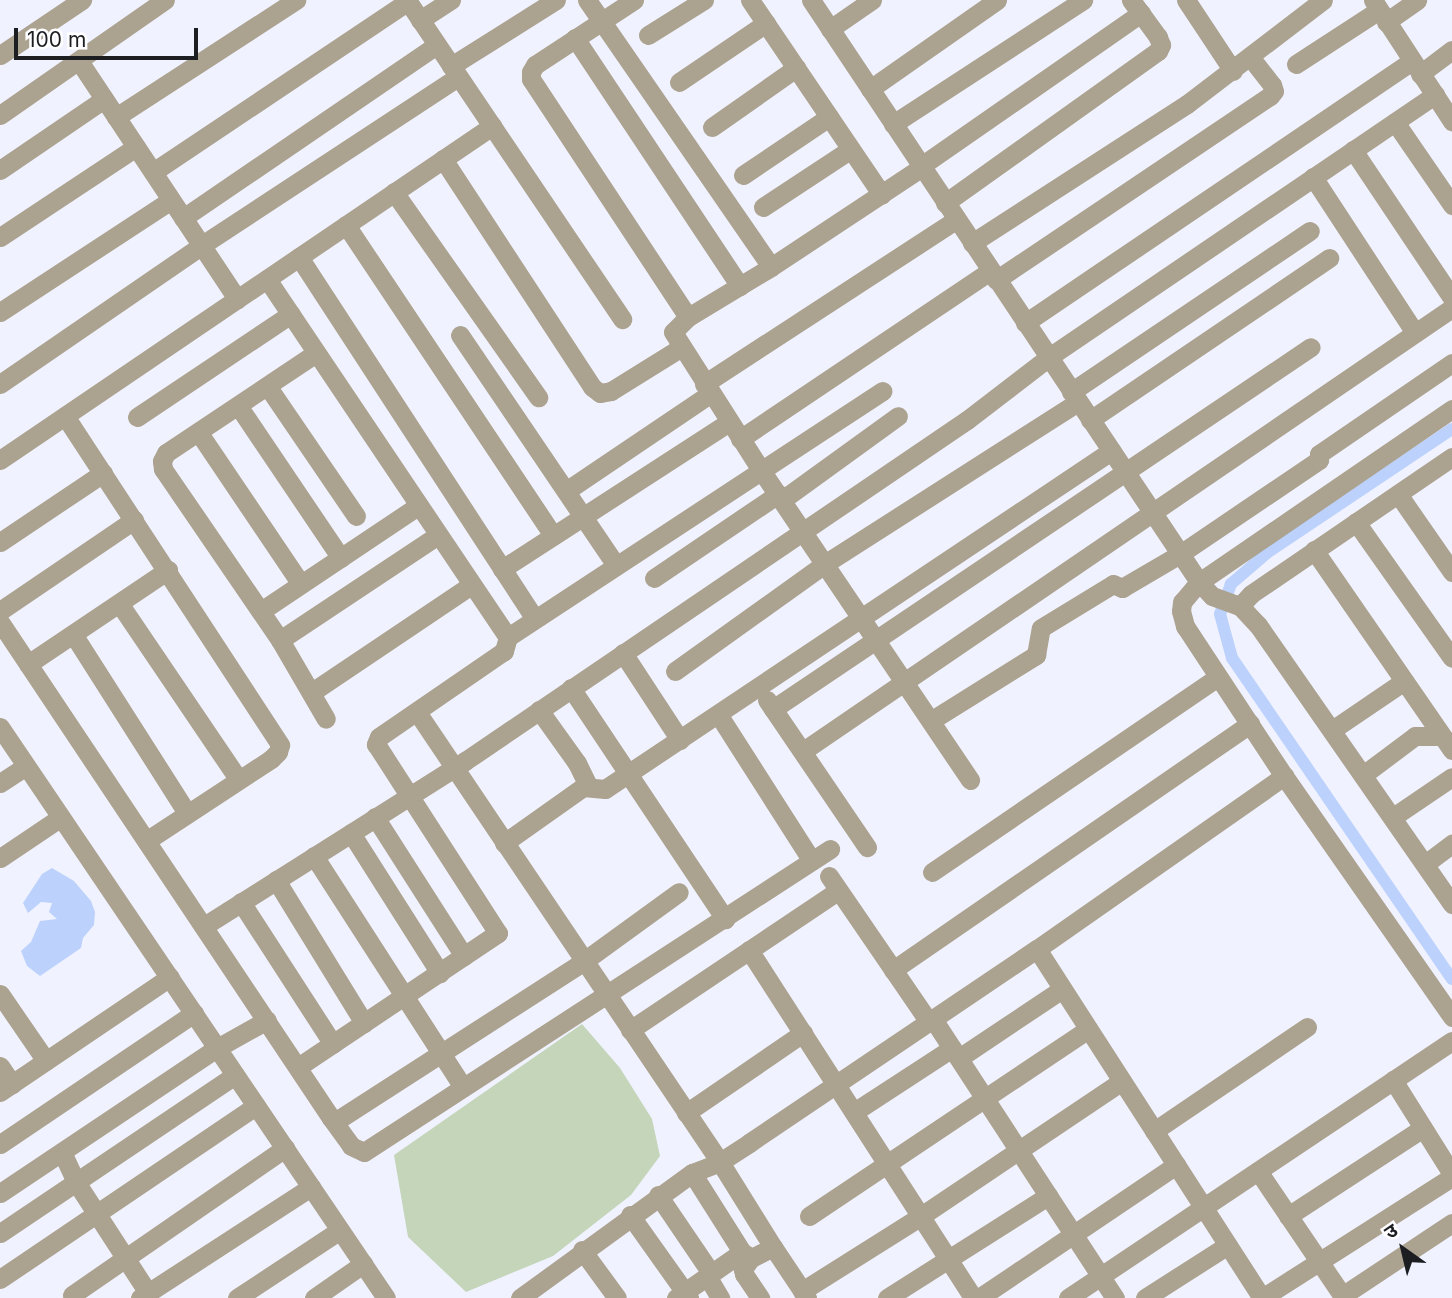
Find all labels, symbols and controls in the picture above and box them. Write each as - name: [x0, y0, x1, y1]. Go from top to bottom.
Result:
- scale bar: [18, 14, 201, 58]
- text: 100 m: [27, 27, 86, 52]
- north arrow: [1368, 1214, 1438, 1284]
- text: उ: [1380, 1219, 1402, 1244]

